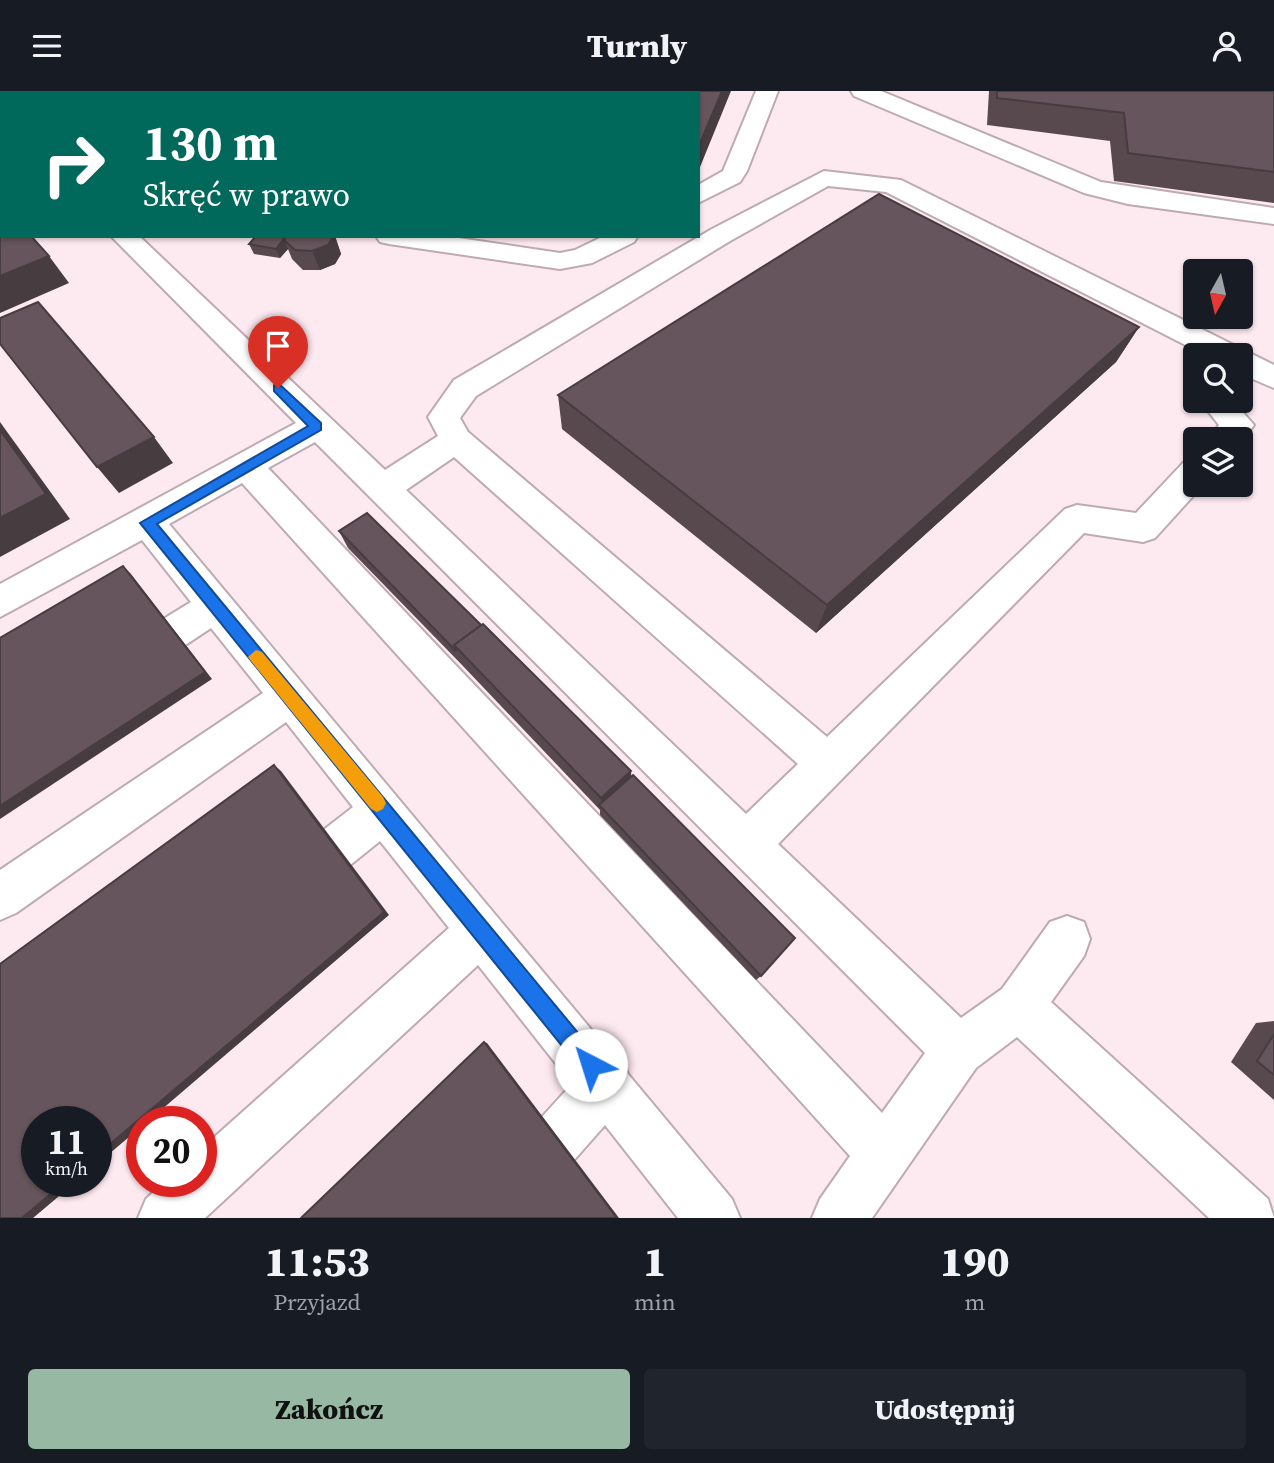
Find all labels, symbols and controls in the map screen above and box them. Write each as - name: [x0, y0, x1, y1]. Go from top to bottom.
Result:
- text: Turnly: [587, 24, 687, 68]
- icon: menu: [28, 27, 66, 65]
- icon: person: [1208, 27, 1246, 65]
- text: 130 m: [143, 109, 278, 176]
- icon: right: [28, 119, 119, 210]
- text: Skręć w prawo: [143, 173, 350, 217]
- north arrow: [1183, 259, 1253, 329]
- map controls: [1183, 259, 1253, 497]
- pin: [248, 316, 308, 388]
- icon: arrive: [259, 327, 297, 365]
- button: search: [1183, 343, 1253, 413]
- button: layers: [1183, 427, 1253, 497]
- position arrow: [554, 1028, 628, 1102]
- speed limit sign: 20: [126, 1106, 217, 1197]
- text: 11: [48, 1118, 85, 1166]
- text: km/h: [45, 1156, 88, 1181]
- text: 11:53: [264, 1232, 370, 1290]
- text: 1: [643, 1232, 666, 1290]
- text: 190: [940, 1232, 1010, 1290]
- text: Przyjazd: [274, 1286, 361, 1318]
- text: min: [634, 1286, 676, 1318]
- text: m: [964, 1286, 985, 1318]
- button: Zakończ: [28, 1369, 630, 1449]
- button: Udostępnij: [644, 1369, 1246, 1449]

